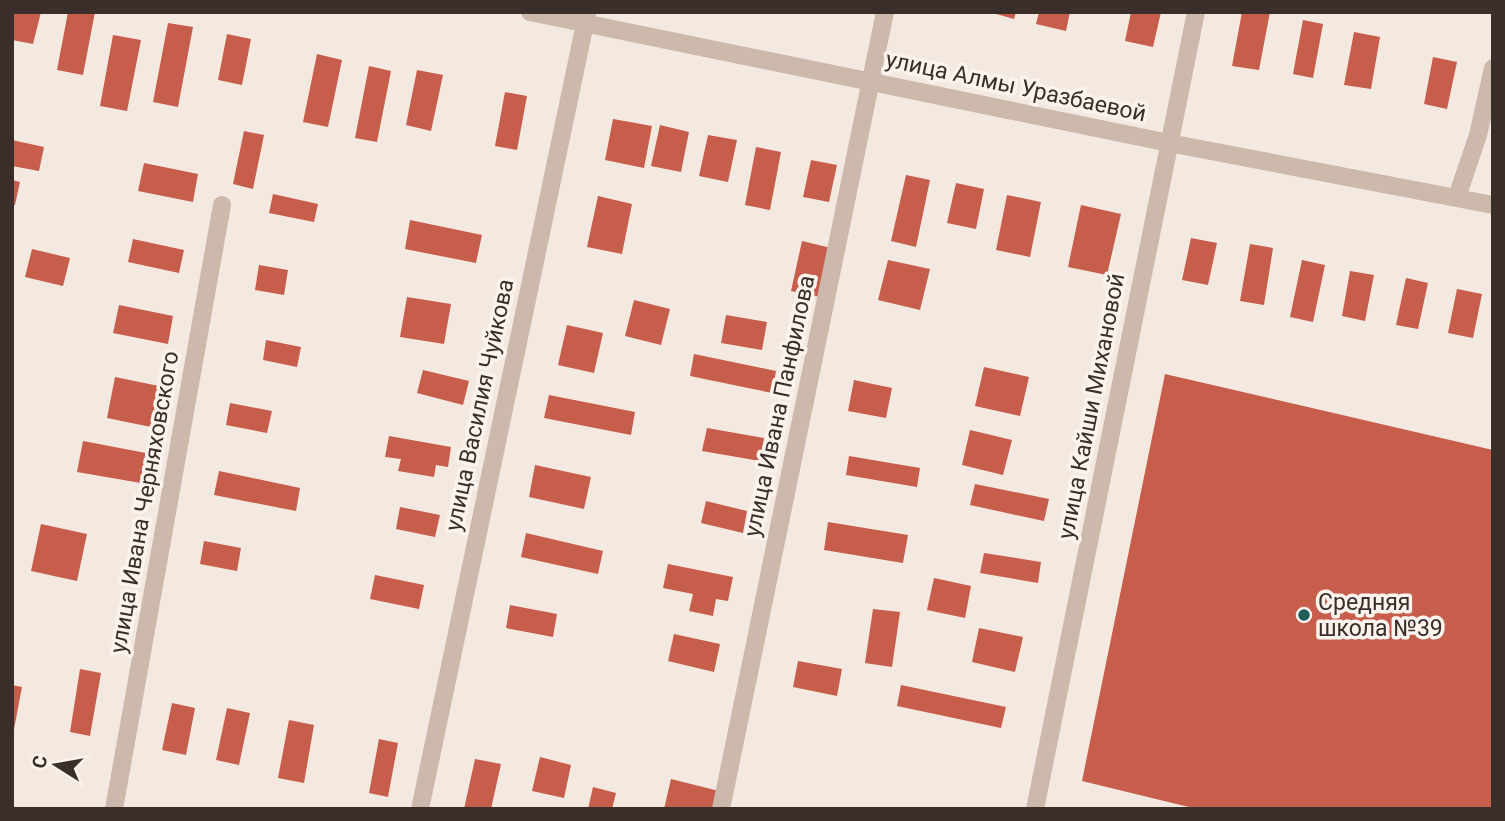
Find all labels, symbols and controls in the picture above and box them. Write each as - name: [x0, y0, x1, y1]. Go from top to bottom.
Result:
- street label: улица Алмы Уразбаевой: [883, 46, 1148, 127]
- street label: улица Кайши Михановой: [1052, 271, 1131, 541]
- street label: улица Ивана Панфилова: [739, 273, 820, 539]
- street label: улица Василия Чуйкова: [440, 277, 519, 533]
- street label: улица Ивана Черняховского: [105, 349, 184, 655]
- place label: Средняя школа №39: [1318, 589, 1443, 642]
- marker: Средняя школа №39: [1296, 607, 1312, 623]
- north arrow: [21, 730, 91, 800]
- text: С: [27, 754, 52, 770]

